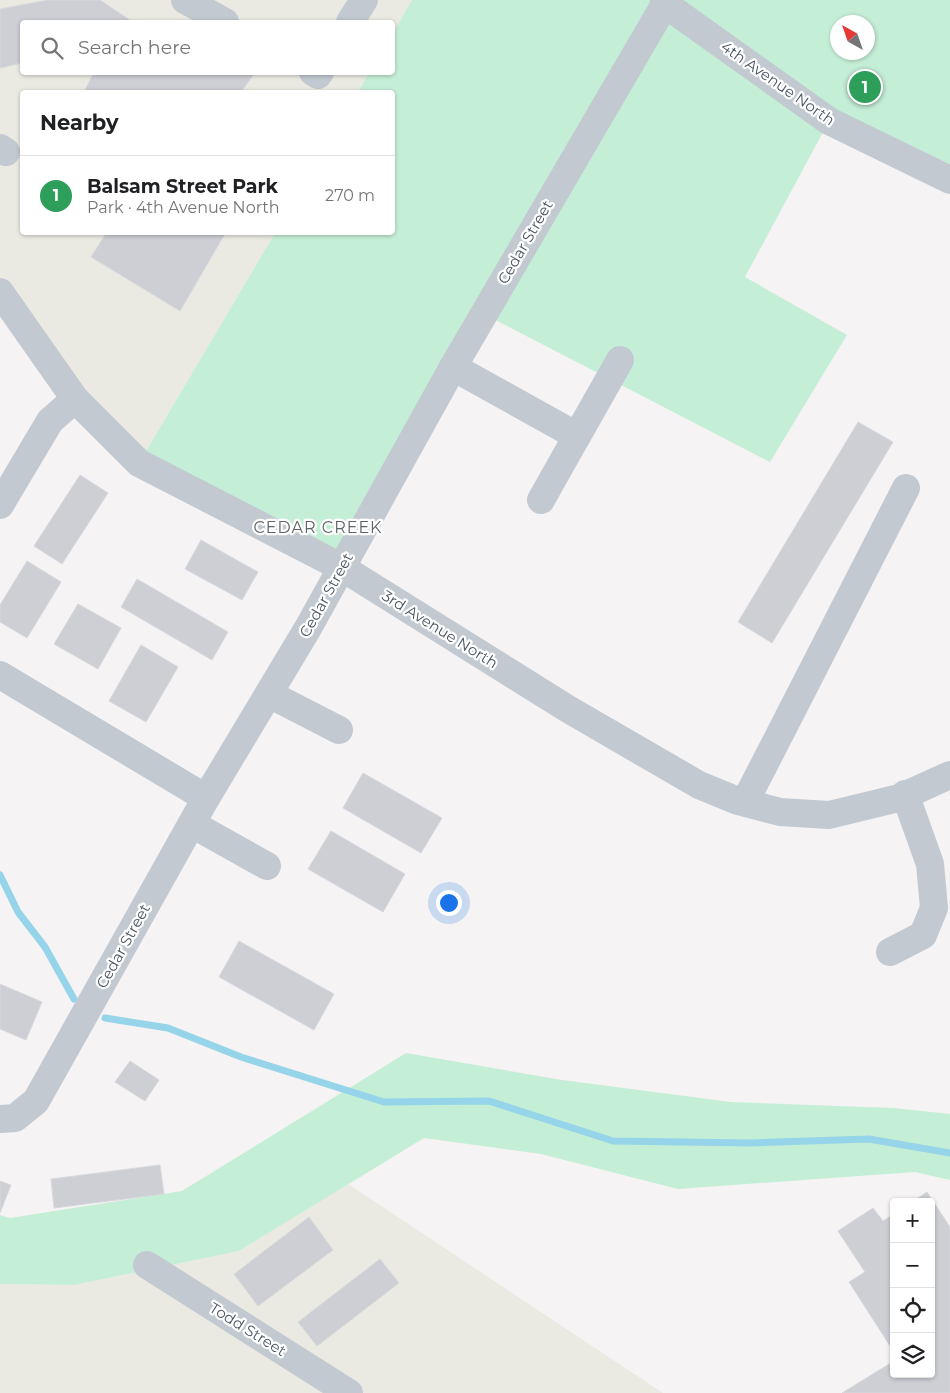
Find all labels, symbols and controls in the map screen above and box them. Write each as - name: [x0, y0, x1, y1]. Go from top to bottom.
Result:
- north arrow: [830, 15, 875, 60]
- search box: [20, 20, 395, 75]
- icon: search: [38, 34, 66, 62]
- text: Search here: [78, 36, 191, 59]
- street label: 4th Avenue North: [717, 37, 839, 129]
- pin: 1: [849, 68, 881, 106]
- text: Nearby: [40, 110, 119, 135]
- text: Balsam Street Park: [87, 175, 278, 198]
- text: 1: [53, 186, 59, 205]
- text: 270 m: [325, 186, 375, 205]
- street label: Cedar Street: [493, 197, 557, 287]
- text: Park · 4th Avenue North: [87, 198, 280, 217]
- district label: CEDAR CREEK: [253, 518, 383, 537]
- street label: Cedar Street: [295, 549, 357, 641]
- street label: 3rd Avenue North: [379, 586, 501, 672]
- your location: [436, 890, 462, 916]
- street label: Cedar Street: [92, 900, 154, 992]
- map controls: [890, 1198, 935, 1378]
- button: +: [890, 1198, 935, 1243]
- button: −: [890, 1243, 935, 1288]
- button: locate: [890, 1288, 935, 1333]
- street label: Todd Street: [206, 1298, 290, 1360]
- button: layers: [890, 1333, 935, 1378]

